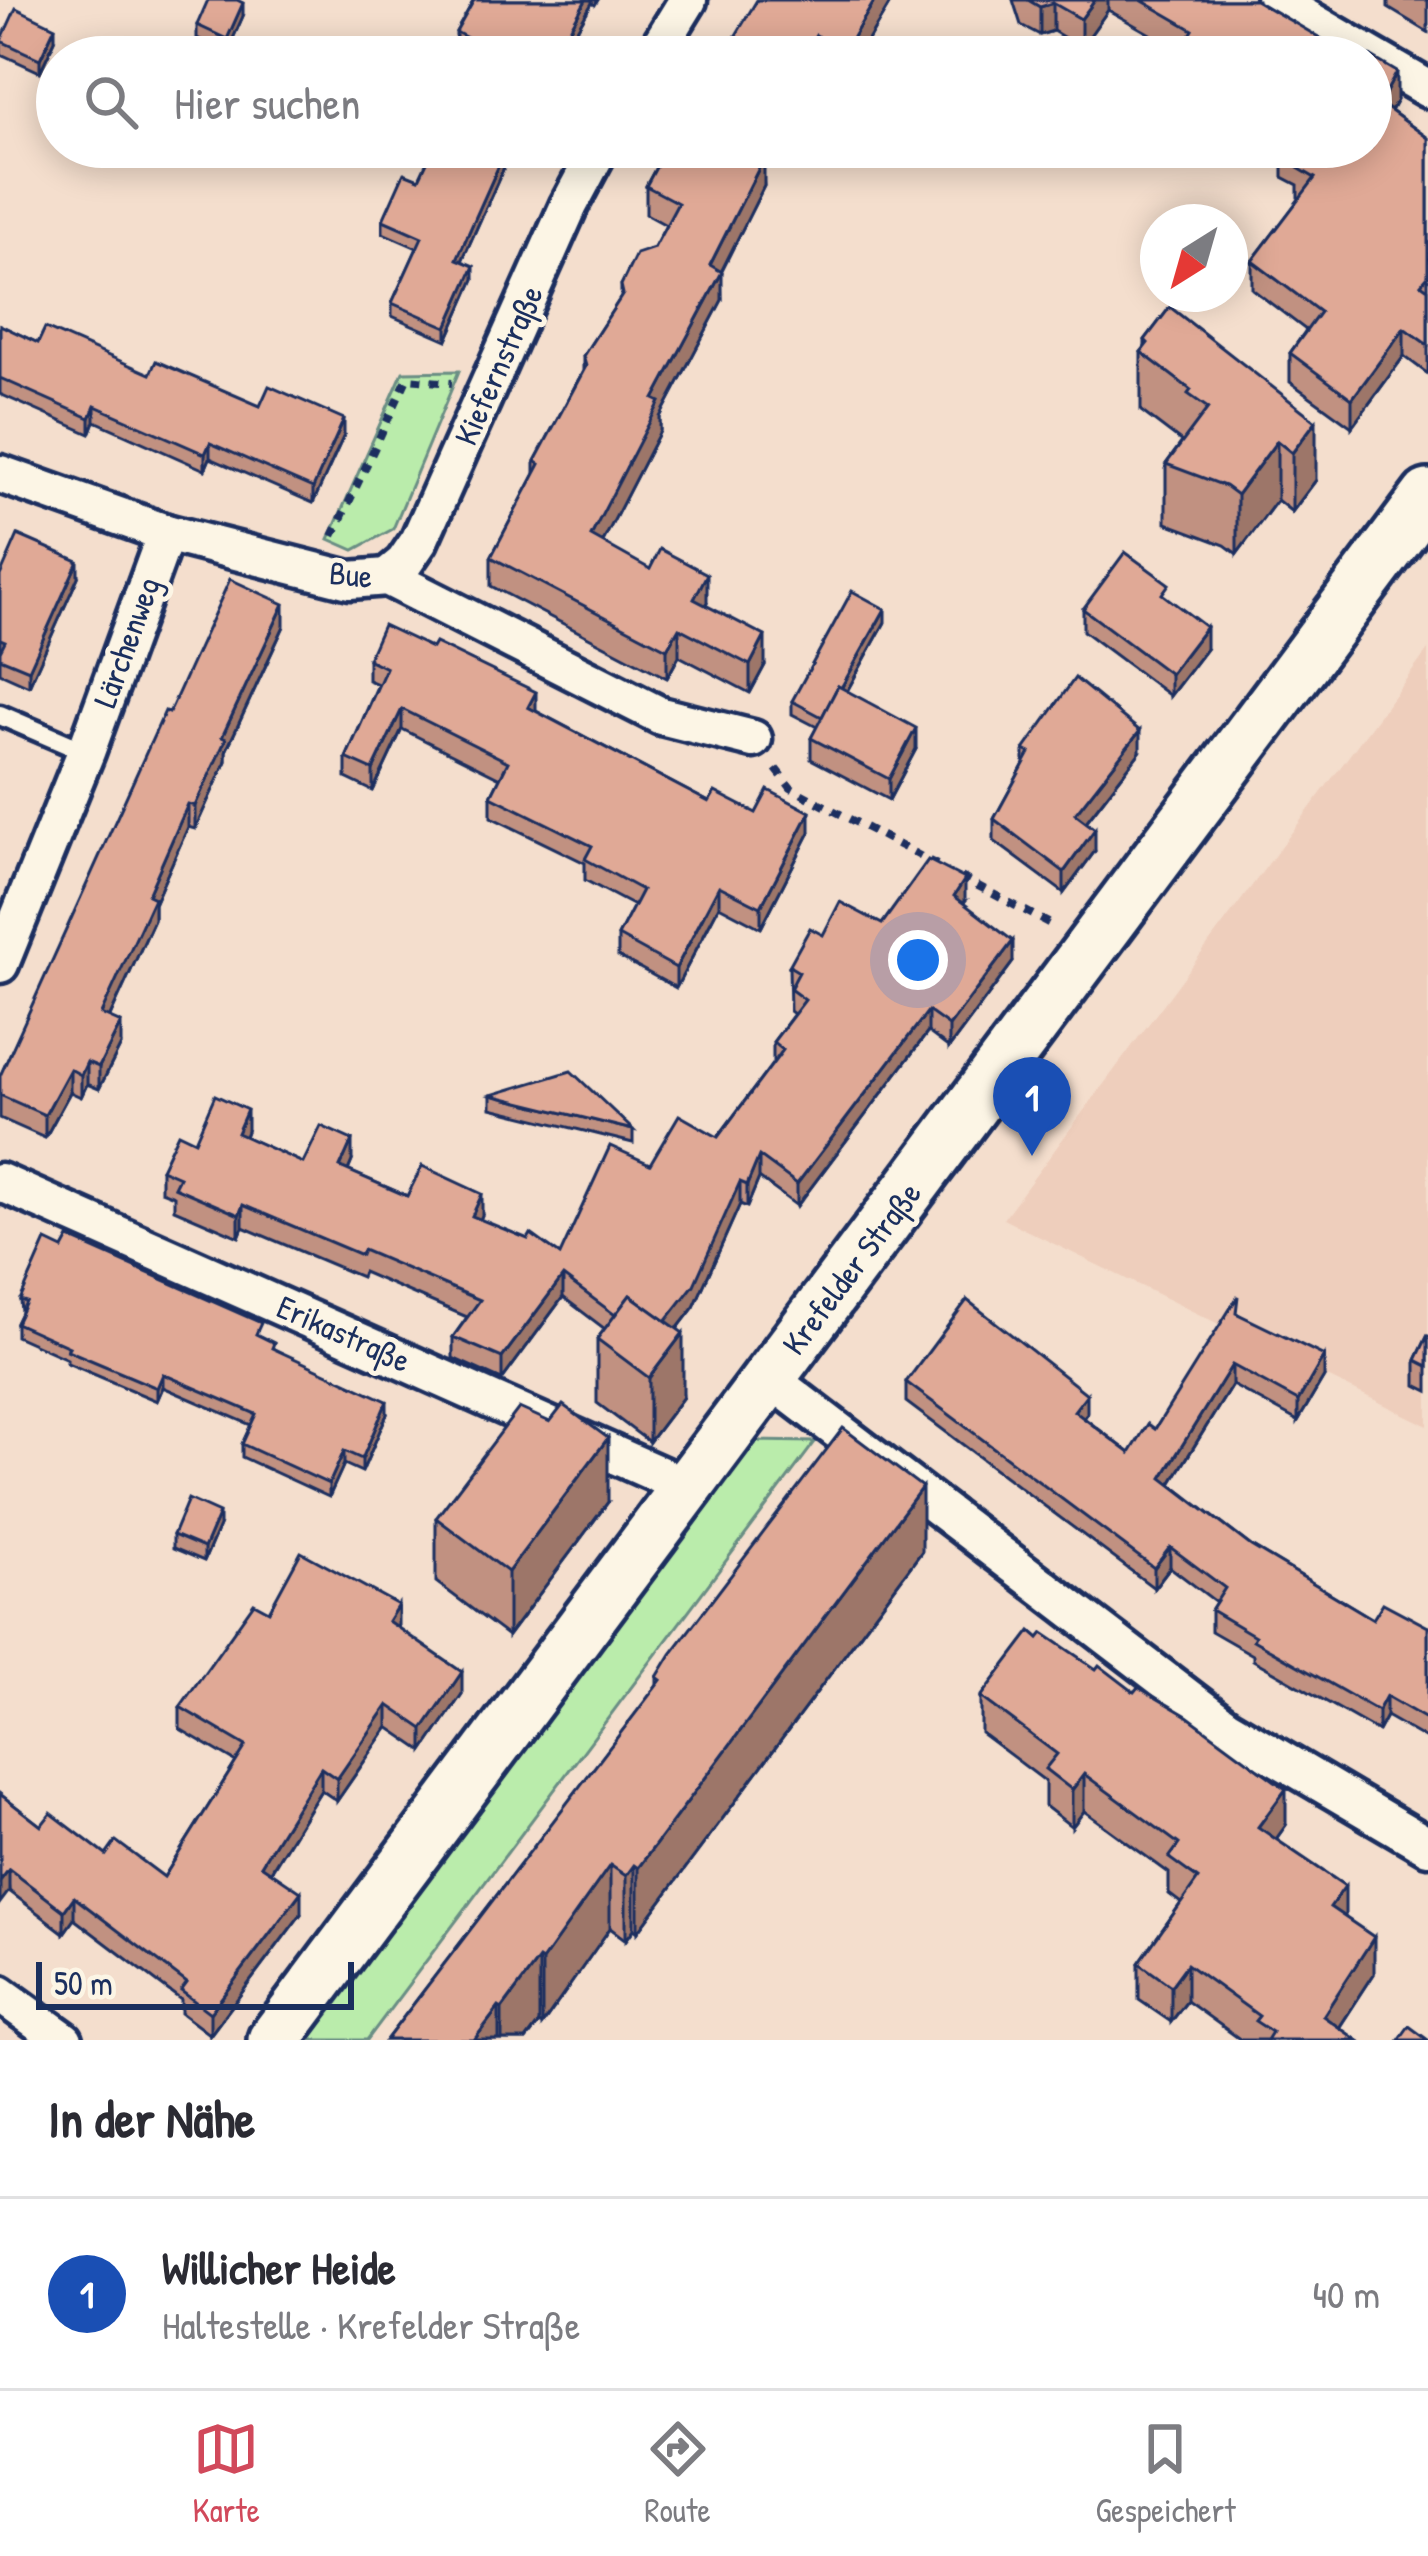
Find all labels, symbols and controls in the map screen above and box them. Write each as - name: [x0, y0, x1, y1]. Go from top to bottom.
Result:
- search box: [36, 36, 1392, 168]
- icon: search: [78, 69, 144, 135]
- text: Hier suchen: [174, 72, 361, 133]
- north arrow: [1140, 204, 1248, 312]
- street label: Kiefernstraße: [443, 278, 554, 452]
- street label: Bue: [328, 550, 374, 598]
- street label: Lärchenweg: [82, 571, 171, 714]
- your location: [888, 930, 948, 990]
- pin: 1: [993, 1057, 1071, 1156]
- street label: Krefelder Straße: [771, 1173, 931, 1364]
- street label: Erikastraße: [270, 1284, 418, 1383]
- scale bar: [36, 1956, 354, 2009]
- text: 50 m: [54, 1961, 113, 2005]
- text: In der Nähe: [48, 2084, 255, 2153]
- text: Willicher Heide: [162, 2237, 396, 2298]
- text: 1: [80, 2267, 94, 2320]
- text: 40 m: [1312, 2267, 1380, 2320]
- text: Haltestelle · Krefelder Straße: [162, 2298, 580, 2351]
- tab: Karte: [192, 2416, 260, 2532]
- tab: Route: [645, 2416, 711, 2532]
- tab: Gespeichert: [1095, 2416, 1236, 2532]

